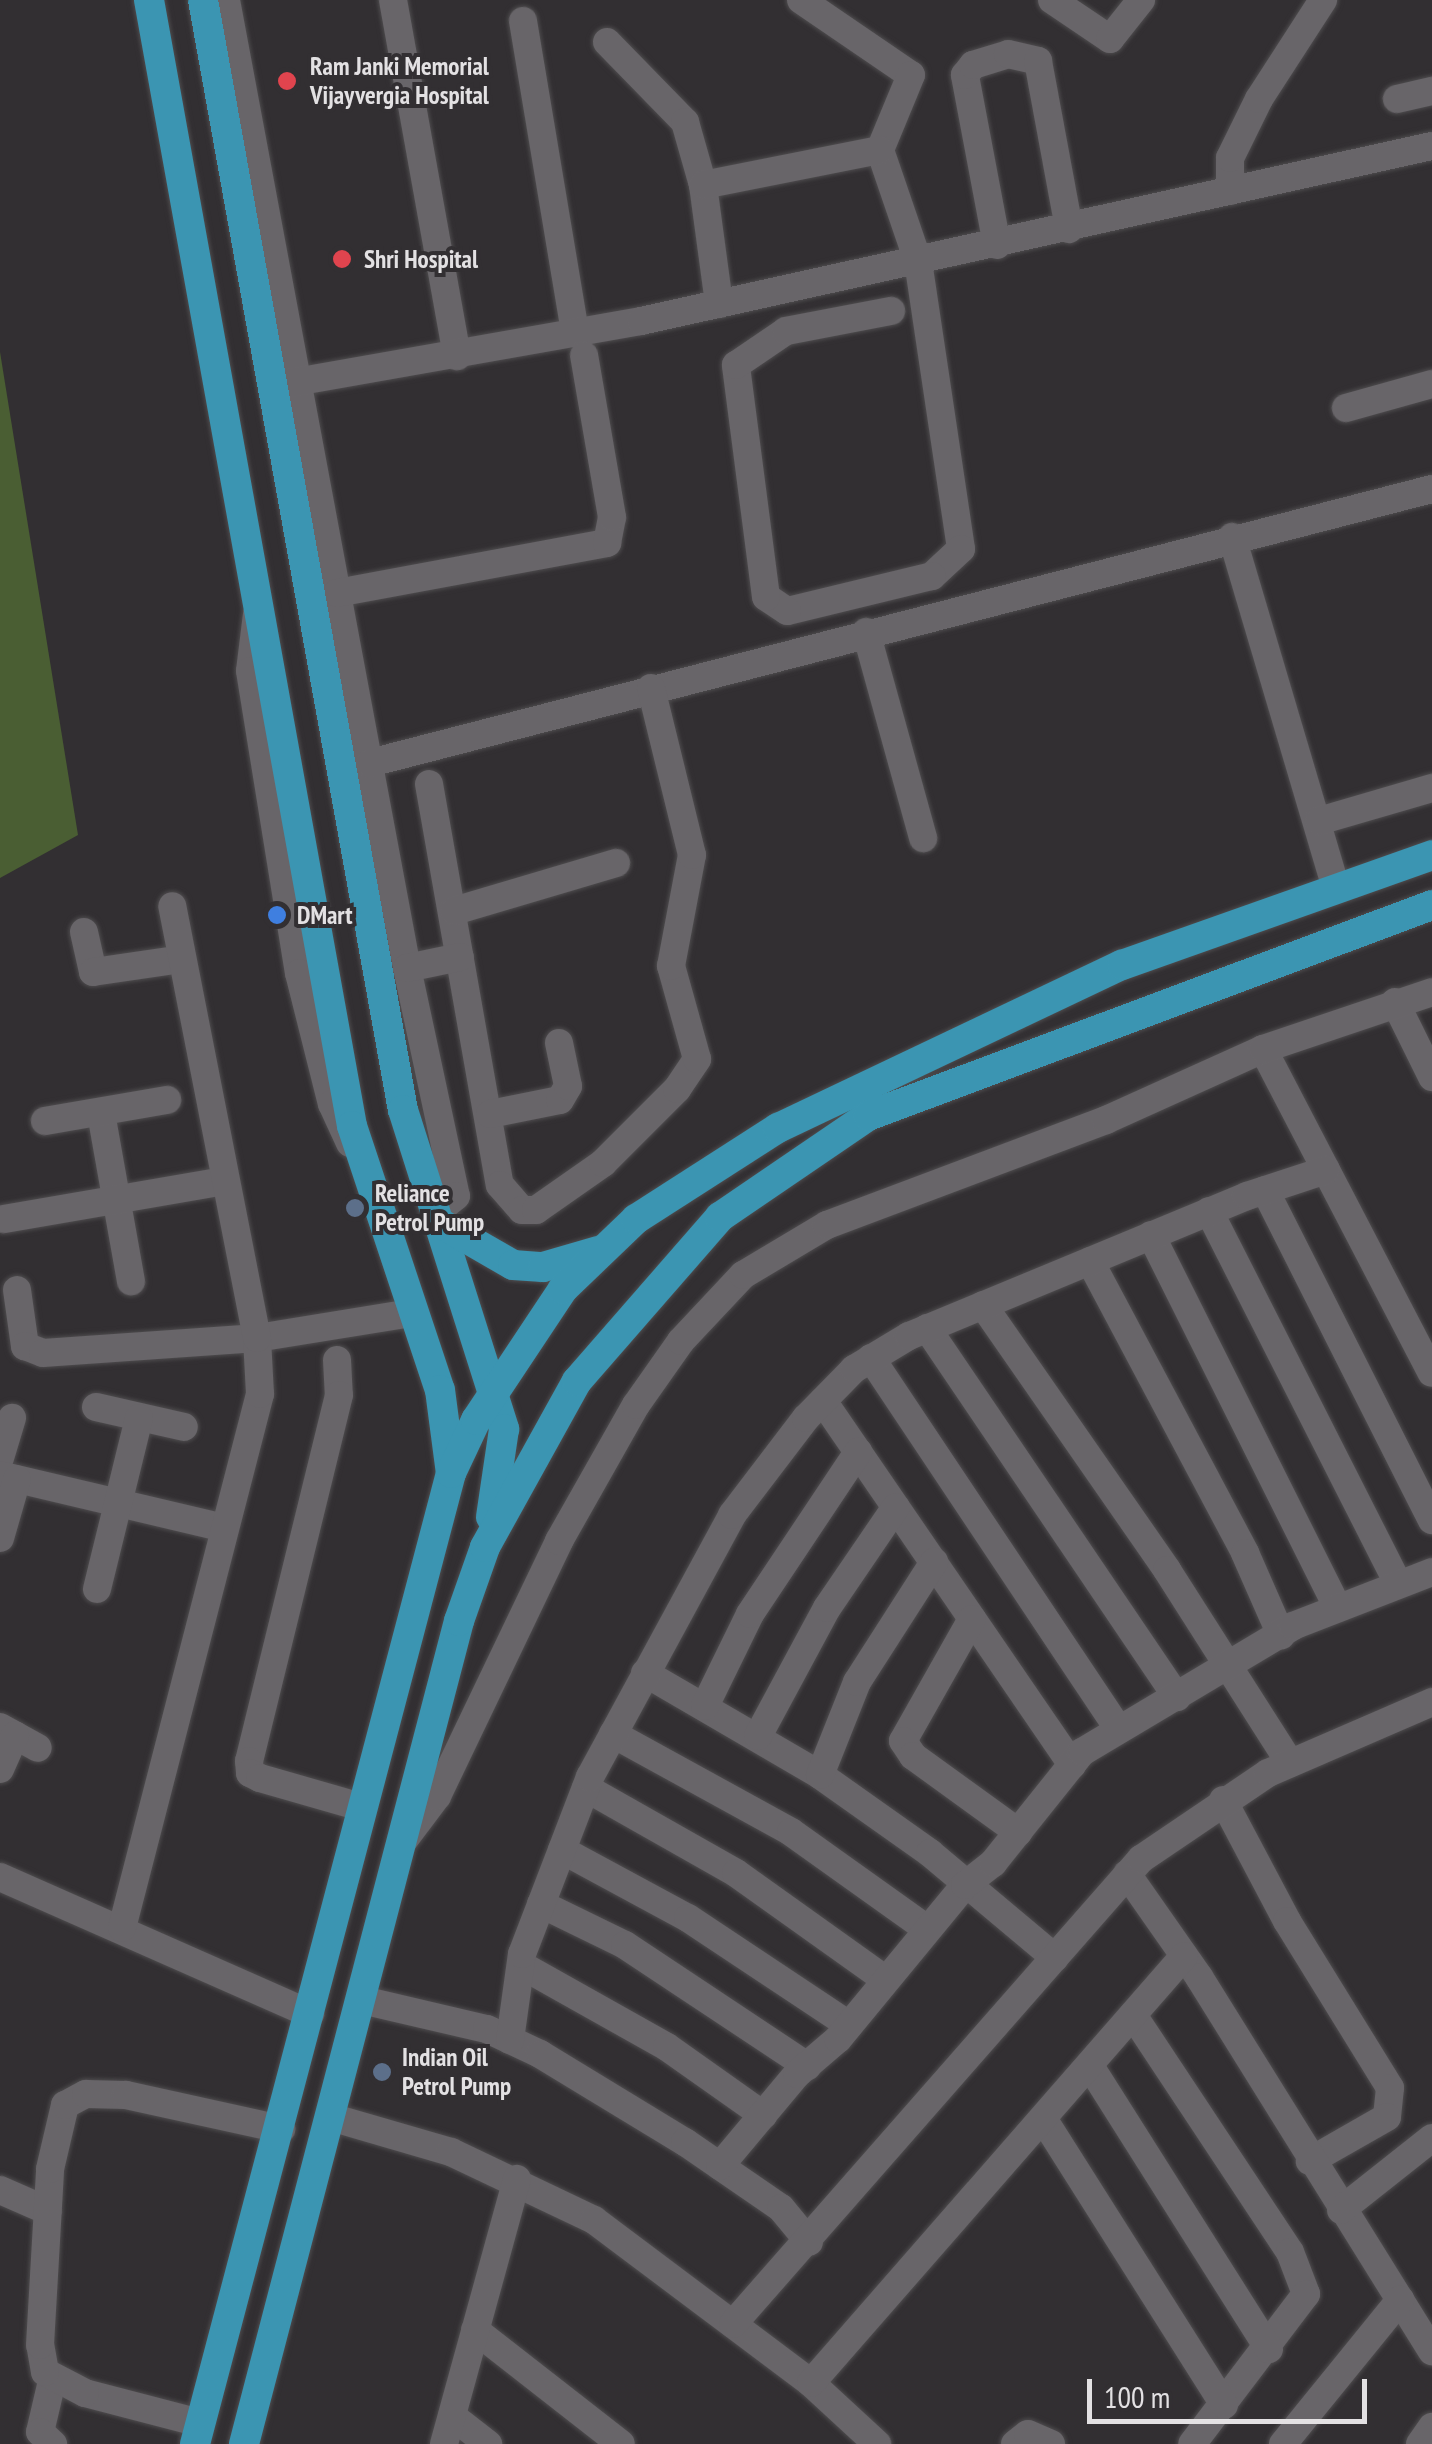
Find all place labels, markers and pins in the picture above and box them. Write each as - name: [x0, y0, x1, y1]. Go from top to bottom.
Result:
- place label: Ram Janki Memorial Vijayvergia Hospital: [310, 52, 489, 111]
- marker: Ram Janki Memorial Vijayvergia Hospital: [274, 68, 300, 94]
- place label: Shri Hospital: [364, 244, 478, 274]
- marker: Shri Hospital: [329, 246, 355, 272]
- place label: DMart: [297, 900, 353, 930]
- marker: DMart: [266, 904, 288, 926]
- place label: Reliance Petrol Pump: [375, 1179, 484, 1238]
- marker: Reliance Petrol Pump: [344, 1197, 366, 1219]
- place label: Indian Oil Petrol Pump: [402, 2043, 511, 2102]
- marker: Indian Oil Petrol Pump: [371, 2061, 393, 2083]

